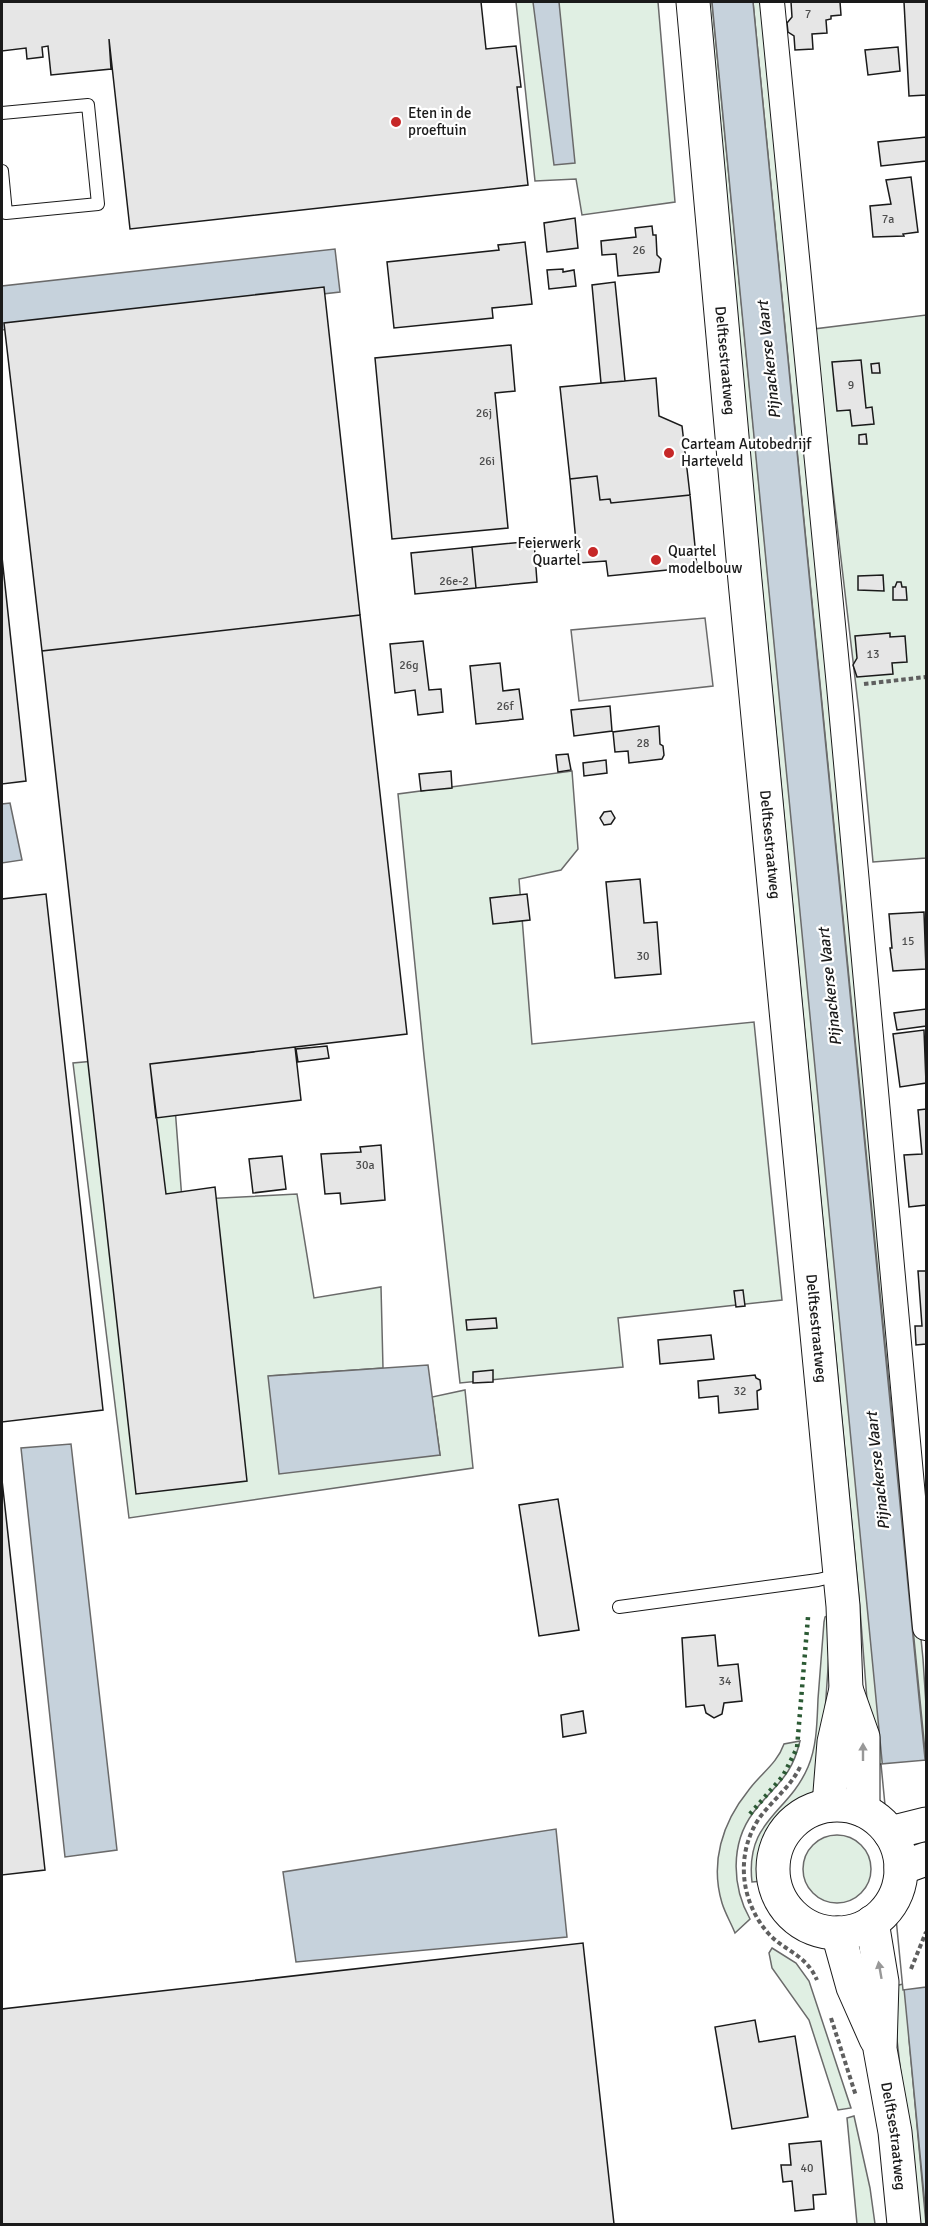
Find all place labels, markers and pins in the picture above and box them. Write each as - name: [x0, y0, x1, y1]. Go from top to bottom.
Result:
- place label: Eten in de proeftuin: [408, 104, 471, 139]
- marker: Eten in de proeftuin: [389, 115, 403, 129]
- place label: Carteam Autobedrijf Harteveld: [681, 435, 812, 470]
- marker: Carteam Autobedrijf Harteveld: [662, 446, 676, 460]
- place label: Feierwerk Quartel: [517, 534, 581, 569]
- place label: Quartel modelbouw: [668, 542, 743, 577]
- marker: Feierwerk Quartel: [586, 545, 600, 559]
- marker: Quartel modelbouw: [649, 553, 663, 567]

